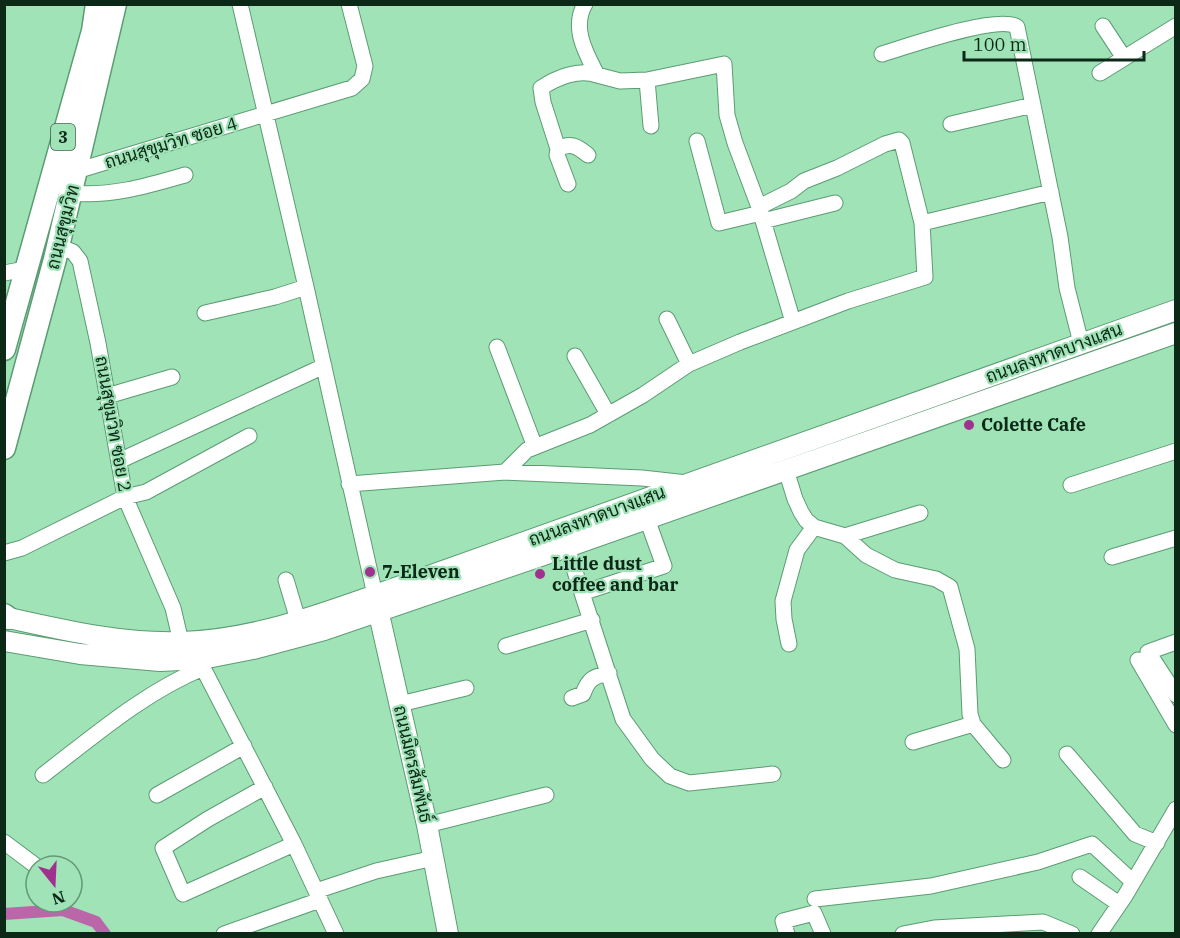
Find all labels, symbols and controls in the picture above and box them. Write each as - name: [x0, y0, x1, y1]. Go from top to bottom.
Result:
- scale bar: [964, 24, 1144, 62]
- text: 100 m: [973, 33, 1027, 56]
- street label: ถนนสุขุมวิท ซอย 4: [102, 111, 240, 175]
- road number: 3: [51, 124, 75, 150]
- street label: ถนนสุขุมวิท: [41, 182, 85, 272]
- street label: ถนนลงหาดบางแสน: [982, 317, 1125, 388]
- street label: ถนนสุขุมวิท ซอย 2: [89, 354, 137, 494]
- place label: Colette Cafe: [981, 413, 1086, 436]
- marker: Colette Cafe: [962, 418, 976, 432]
- street label: ถนนลงหาดบางแสน: [525, 480, 668, 551]
- place label: Little dust coffee and bar: [552, 552, 678, 596]
- place label: 7-Eleven: [382, 560, 460, 583]
- marker: 7-Eleven: [363, 565, 377, 579]
- marker: Little dust coffee and bar: [533, 567, 547, 581]
- street label: ถนนมิตรสัมพันธ์: [389, 703, 439, 825]
- north arrow: [24, 854, 84, 914]
- text: N: [50, 887, 68, 910]

